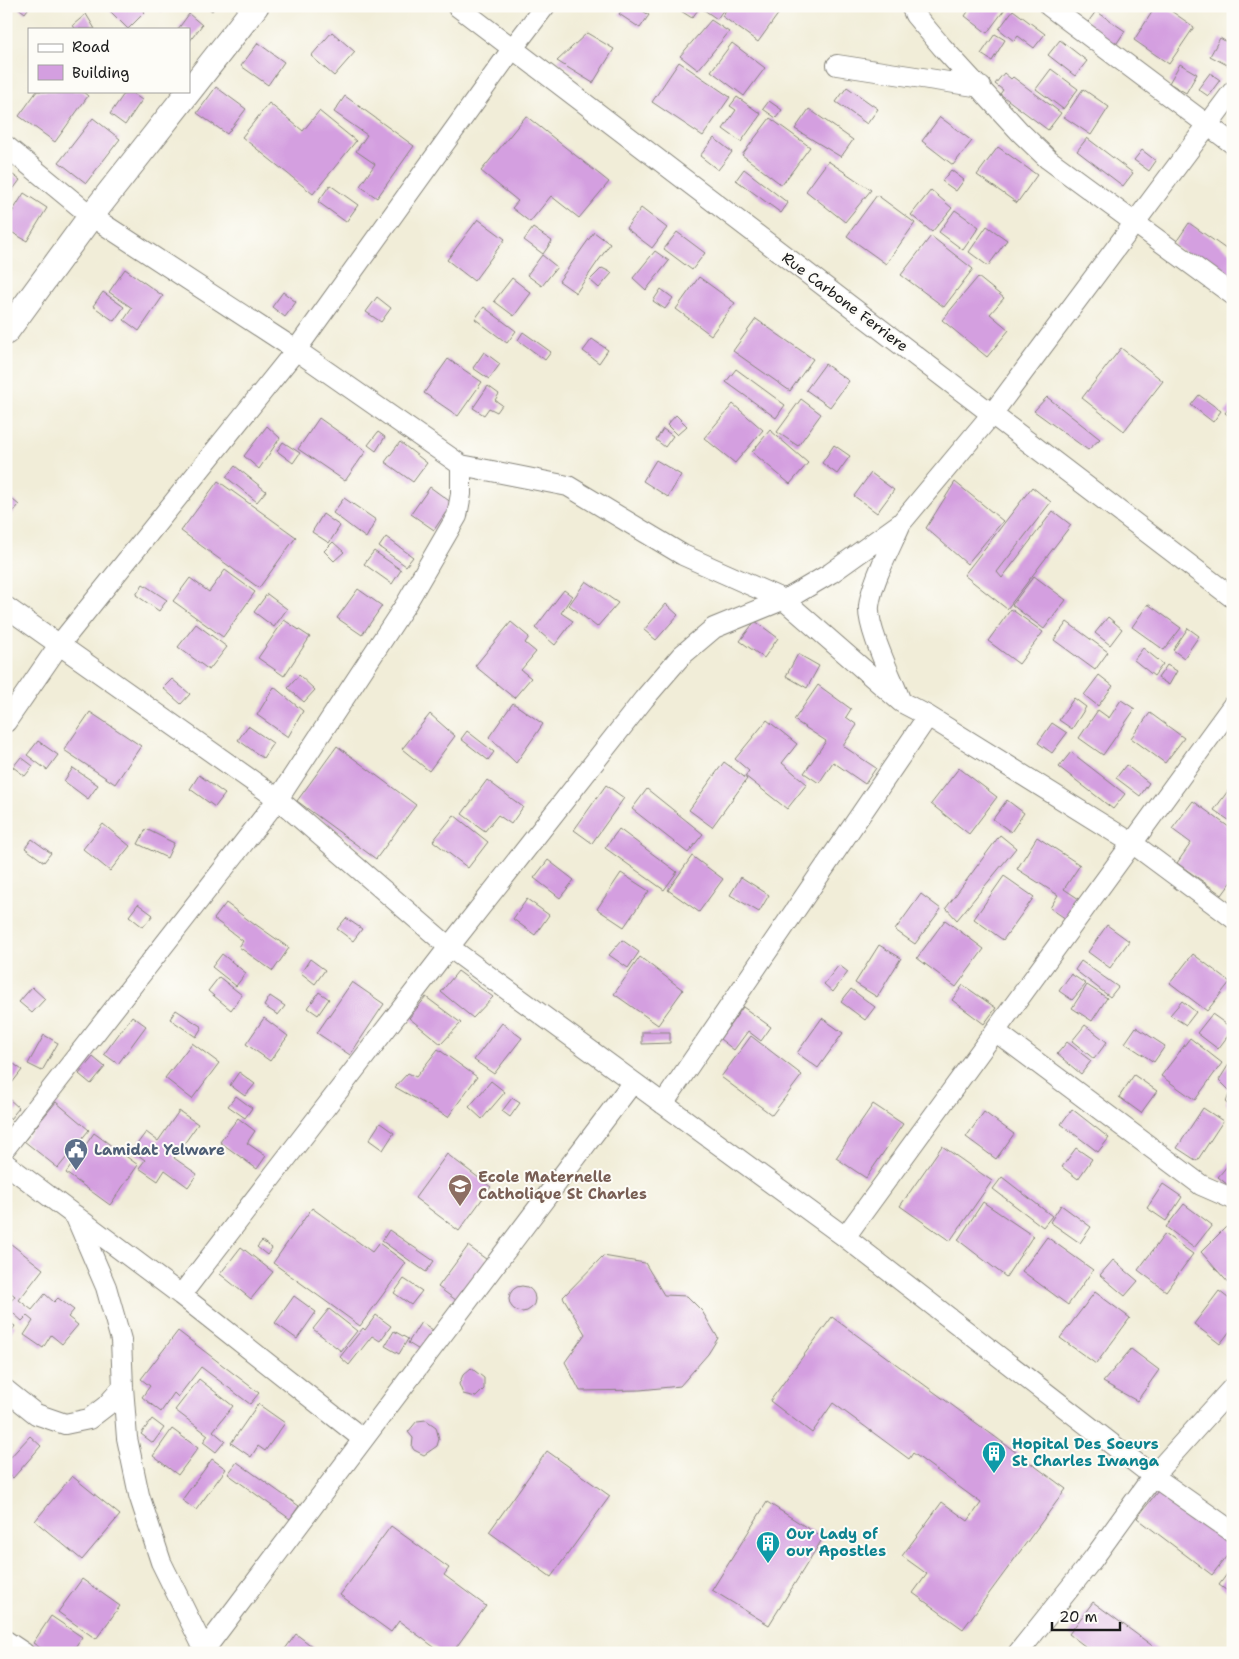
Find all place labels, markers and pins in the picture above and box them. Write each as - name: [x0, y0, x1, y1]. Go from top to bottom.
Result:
- public building icon: Lamidat Yelware: [63, 1137, 89, 1171]
- place label: Lamidat Yelware: [94, 1140, 225, 1160]
- place label: Ecole Maternelle Catholique St Charles: [478, 1167, 647, 1204]
- school or university icon: Ecole Maternelle Catholique St Charles: [447, 1173, 473, 1207]
- place label: Hopital Des Soeurs St Charles Iwanga: [1012, 1434, 1160, 1471]
- building icon: Hopital Des Soeurs St Charles Iwanga: [981, 1440, 1007, 1474]
- place label: Our Lady of our Apostles: [786, 1524, 886, 1561]
- building icon: Our Lady of our Apostles: [755, 1530, 781, 1564]

